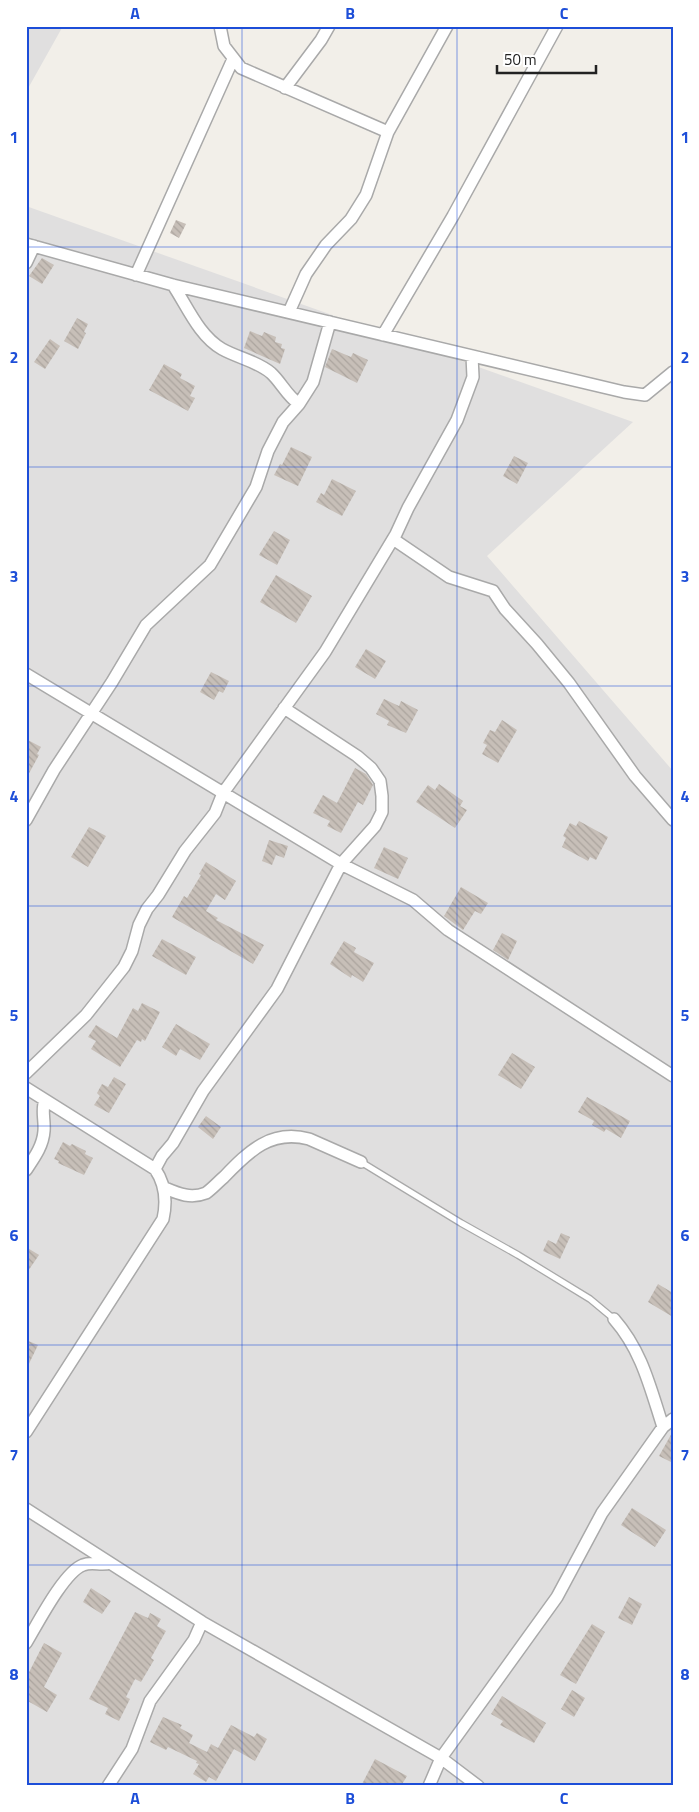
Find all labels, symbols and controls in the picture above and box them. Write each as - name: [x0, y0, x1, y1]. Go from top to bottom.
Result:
- text: A: [130, 1, 140, 25]
- text: B: [345, 1, 355, 25]
- text: C: [560, 1, 569, 25]
- scale bar: [497, 42, 595, 74]
- text: 50 m: [504, 48, 537, 71]
- text: 1: [10, 125, 18, 149]
- text: 1: [681, 125, 689, 149]
- text: 2: [10, 345, 18, 369]
- text: 2: [681, 345, 689, 369]
- text: 3: [10, 564, 18, 588]
- text: 3: [681, 564, 689, 588]
- text: 4: [10, 784, 19, 808]
- text: 4: [681, 784, 690, 808]
- text: 5: [10, 1003, 19, 1027]
- text: 5: [681, 1003, 690, 1027]
- text: 6: [10, 1223, 19, 1247]
- text: 6: [681, 1223, 690, 1247]
- text: 7: [10, 1443, 18, 1467]
- text: 7: [681, 1443, 689, 1467]
- text: 8: [10, 1662, 19, 1686]
- text: 8: [681, 1662, 690, 1686]
- text: A: [130, 1786, 140, 1810]
- text: B: [345, 1786, 355, 1810]
- text: C: [560, 1786, 569, 1810]

